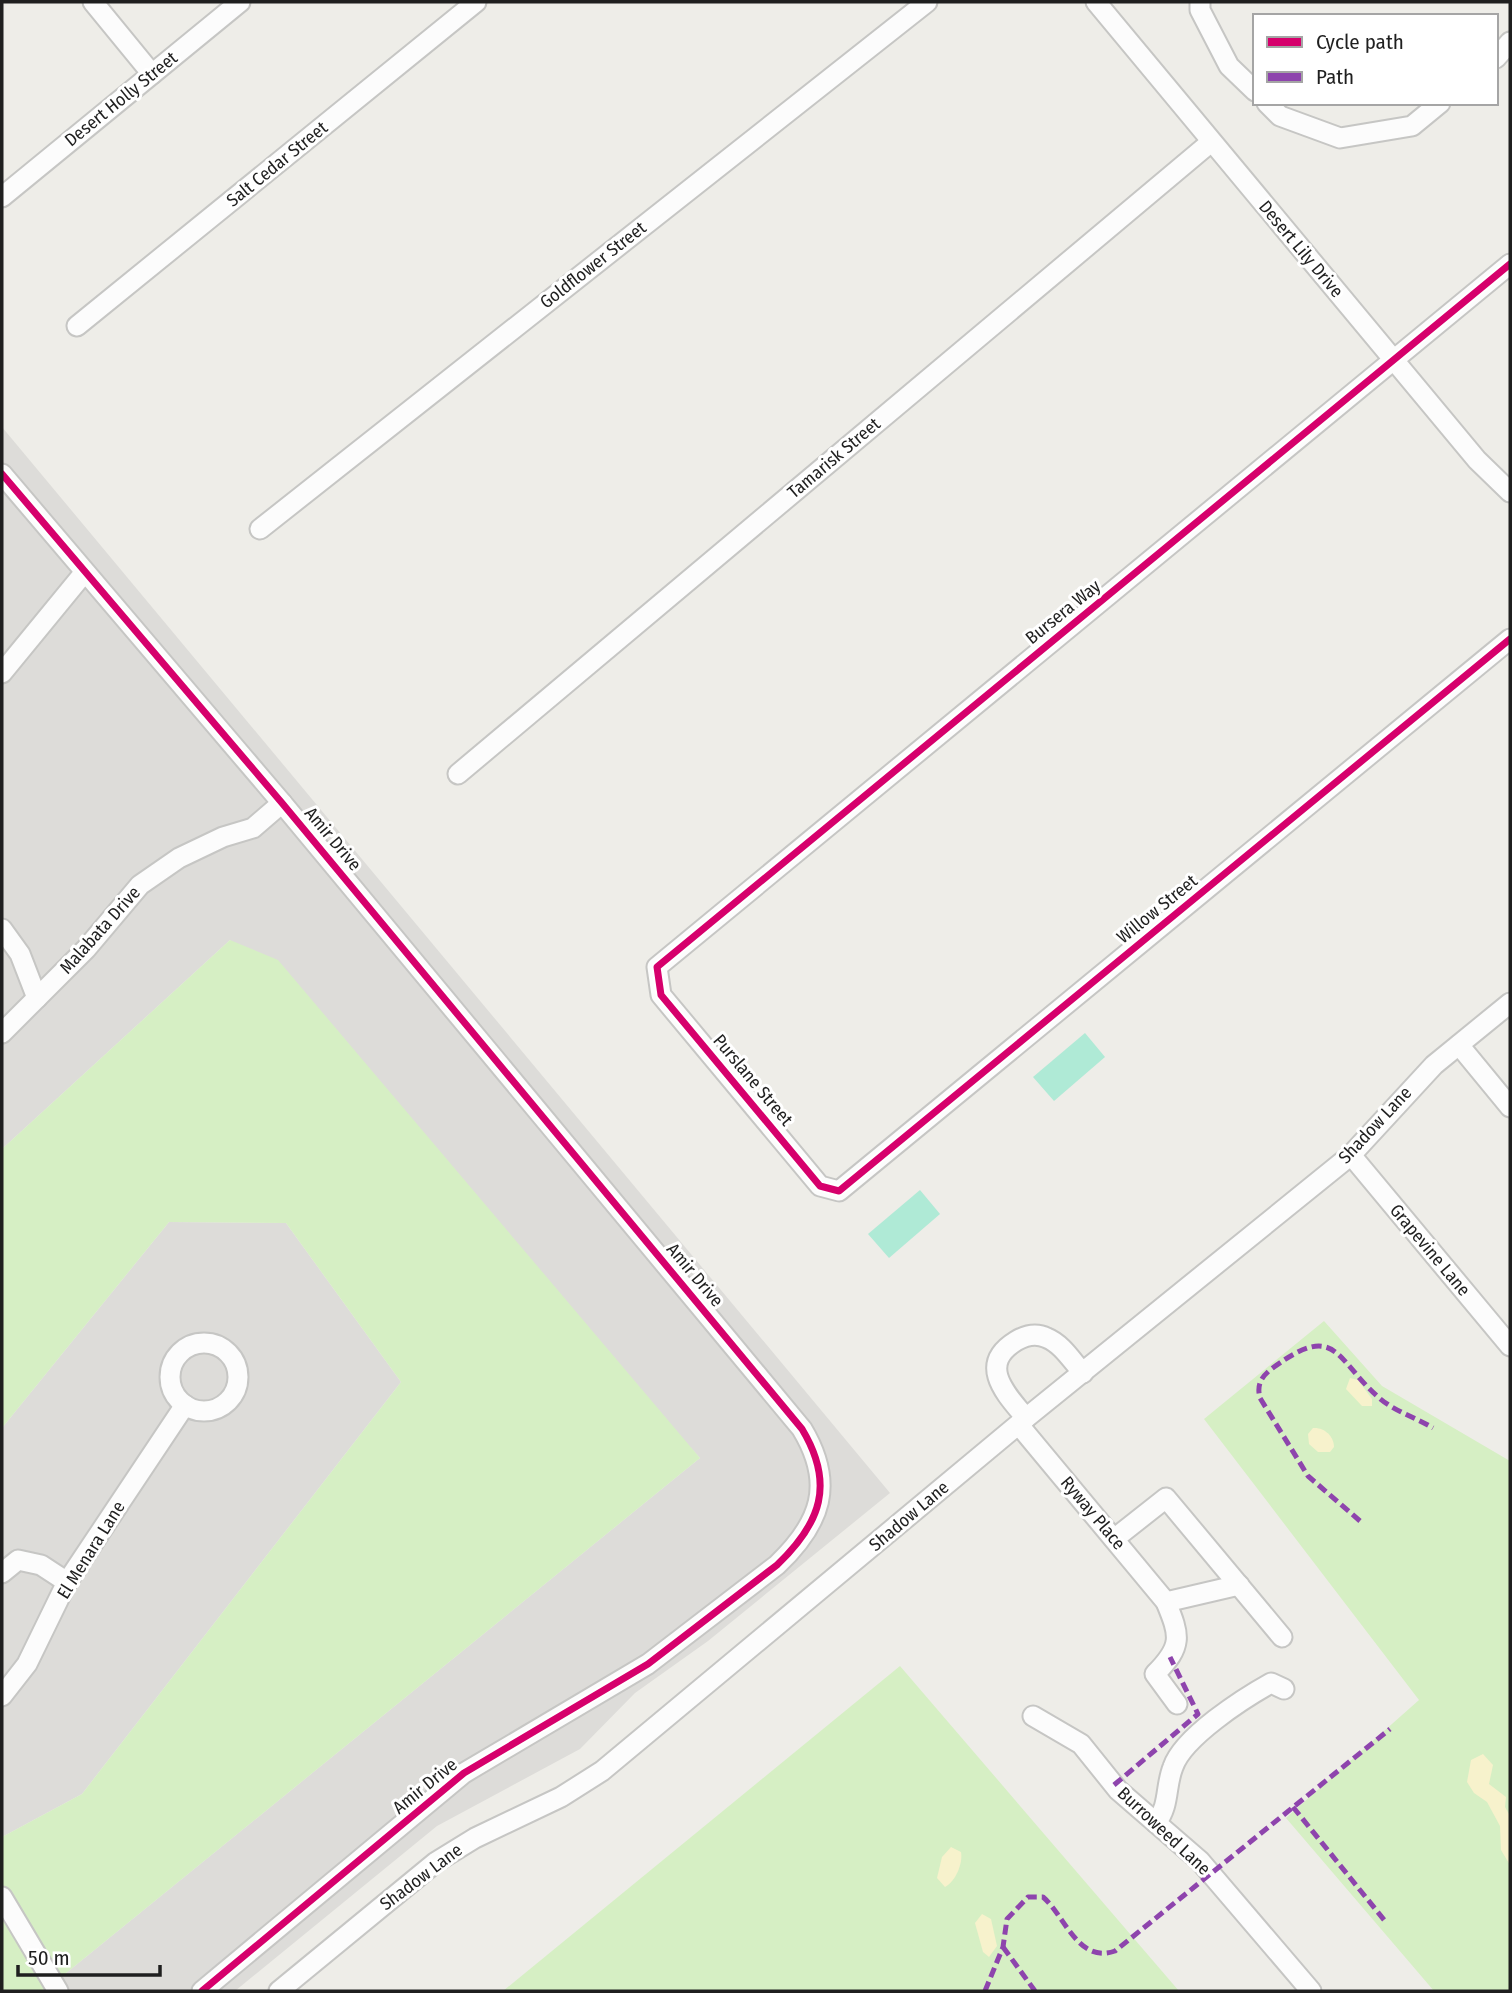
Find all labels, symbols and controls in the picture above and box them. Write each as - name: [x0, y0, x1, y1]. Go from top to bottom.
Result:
- legend: [1253, 14, 1498, 105]
- text: Cycle path: [1316, 29, 1404, 55]
- street label: Desert Holly Street: [60, 47, 182, 151]
- text: Path: [1316, 64, 1354, 90]
- street label: Salt Cedar Street: [222, 117, 332, 211]
- street label: Desert Lily Drive: [1254, 196, 1348, 302]
- street label: Goldflower Street: [535, 217, 651, 313]
- street label: Tamarisk Street: [783, 413, 885, 503]
- street label: Bursera Way: [1021, 575, 1105, 649]
- street label: Amir Drive: [300, 803, 366, 875]
- street label: Willow Street: [1112, 870, 1202, 948]
- street label: Malabata Drive: [55, 882, 145, 978]
- street label: Purslane Street: [708, 1030, 798, 1130]
- street label: Shadow Lane: [1334, 1082, 1416, 1168]
- street label: Grapevine Lane: [1385, 1199, 1475, 1301]
- street label: Amir Drive: [662, 1239, 728, 1311]
- street label: Ryway Place: [1056, 1472, 1130, 1554]
- street label: Shadow Lane: [865, 1476, 953, 1556]
- street label: El Menara Lane: [52, 1497, 130, 1603]
- street label: Amir Drive: [388, 1753, 462, 1819]
- street label: Burroweed Lane: [1113, 1782, 1215, 1880]
- street label: Shadow Lane: [375, 1839, 467, 1915]
- scale bar: [18, 1934, 159, 1978]
- text: 50 m: [28, 1945, 70, 1971]

